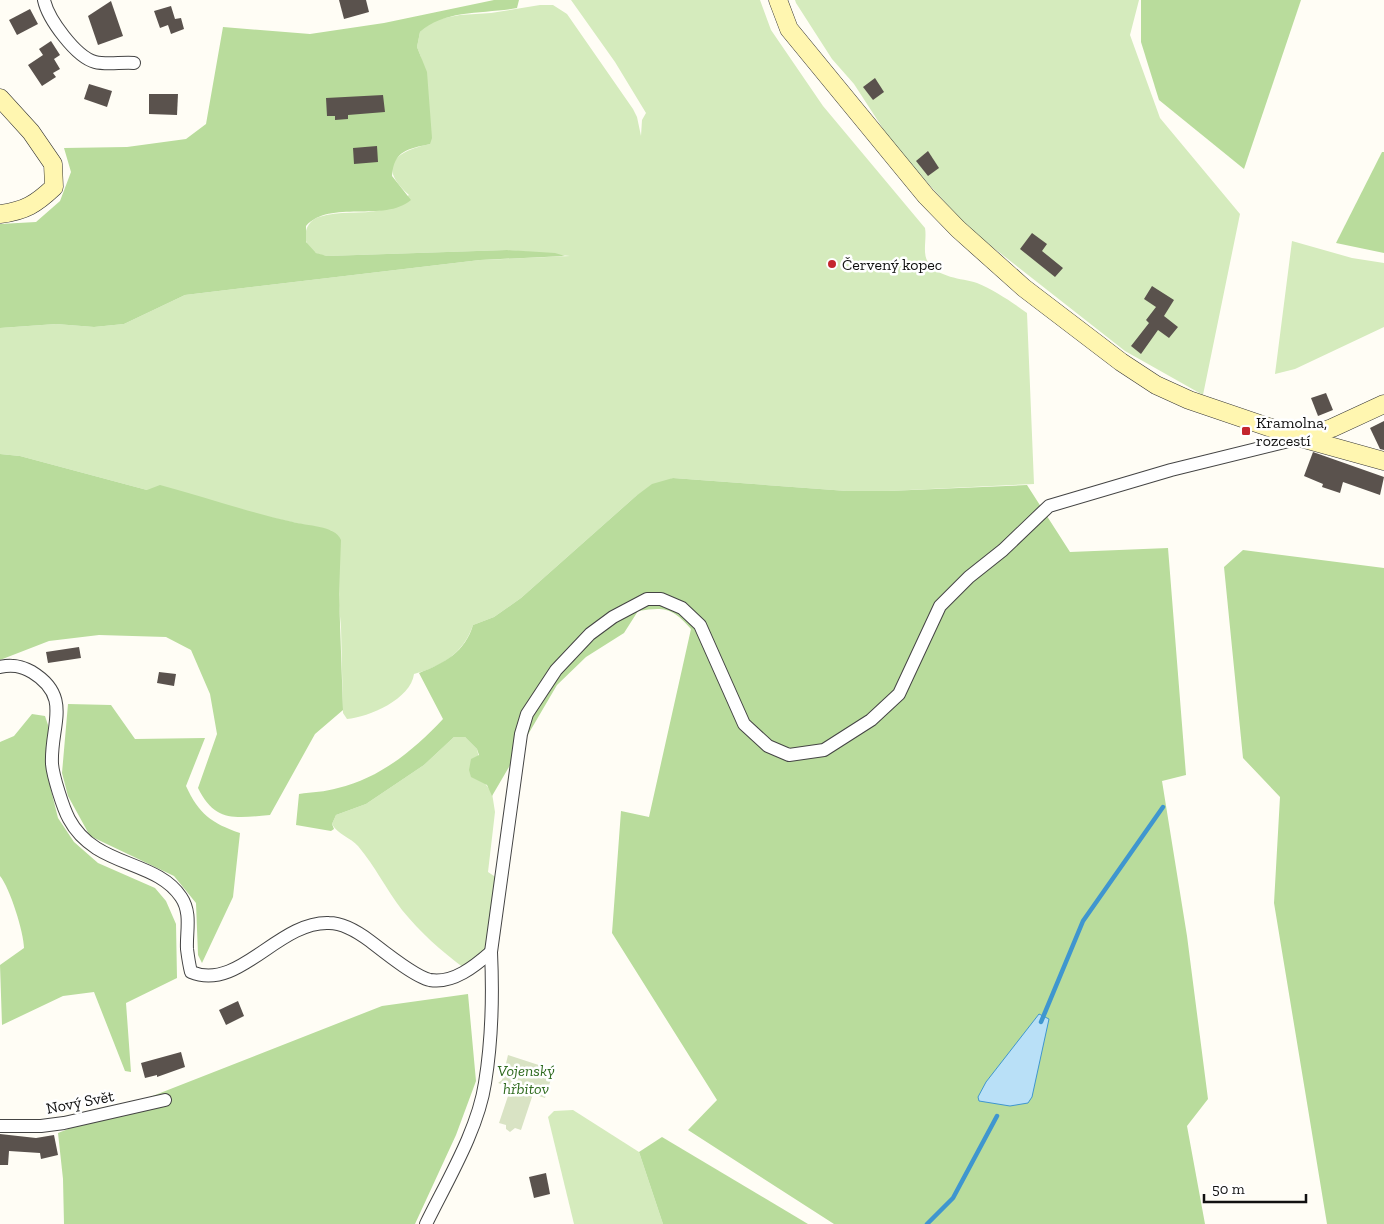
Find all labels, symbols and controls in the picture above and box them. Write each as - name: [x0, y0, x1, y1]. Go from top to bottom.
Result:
- place label: Červený kopec: [842, 255, 942, 274]
- marker: Červený kopec: [826, 258, 838, 270]
- place label: Kramolna, rozcestí: [1256, 413, 1327, 450]
- marker: Kramolna, rozcestí: [1240, 425, 1252, 437]
- park label: Vojenský hřbitov: [497, 1061, 555, 1098]
- street label: Nový Svět: [44, 1086, 116, 1118]
- scale bar: [1204, 1172, 1306, 1204]
- text: 50 m: [1212, 1180, 1245, 1198]

